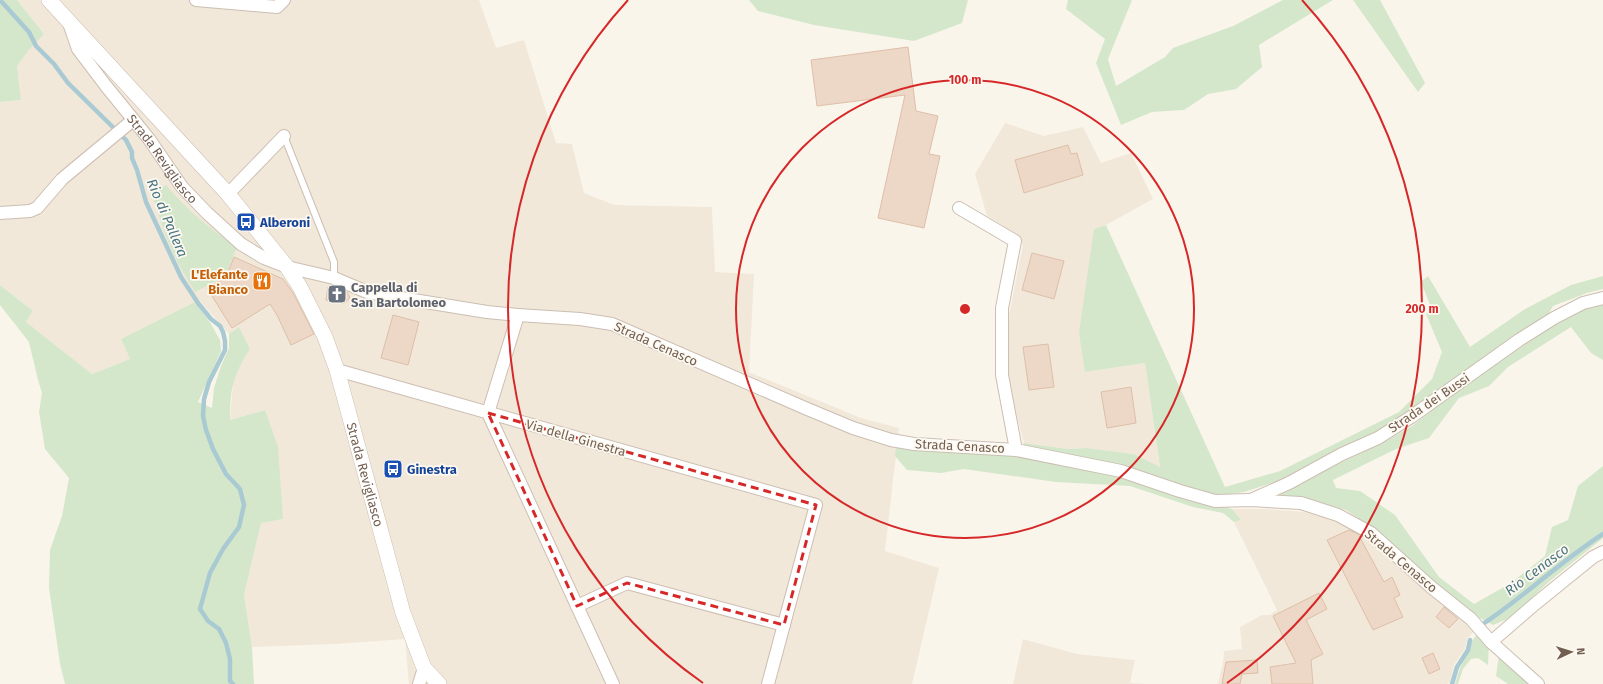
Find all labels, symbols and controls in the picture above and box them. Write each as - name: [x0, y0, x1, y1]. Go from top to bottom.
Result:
- text: 100 m: [949, 73, 981, 87]
- street label: Strada Revigliasco: [124, 111, 201, 206]
- water label: Rio di Pallera: [143, 176, 191, 260]
- bus stop icon: Alberoni: [235, 211, 257, 233]
- place label: Alberoni: [259, 215, 310, 230]
- place label: L'Elefante Bianco: [191, 267, 248, 297]
- restaurant icon: L'Elefante Bianco: [251, 270, 273, 292]
- place label: Cappella di San Bartolomeo: [351, 280, 446, 310]
- church icon: Cappella di San Bartolomeo: [326, 283, 348, 305]
- centre of rings: [958, 302, 972, 316]
- text: 200 m: [1405, 302, 1439, 316]
- street label: Strada Cenasco: [612, 319, 700, 369]
- street label: Strada dei Bussi: [1385, 370, 1473, 436]
- street label: Via della Ginestra: [524, 417, 628, 459]
- street label: Strada Revigliasco: [344, 421, 387, 528]
- street label: Strada Cenasco: [915, 436, 1005, 456]
- bus stop icon: Ginestra: [382, 458, 404, 480]
- place label: Ginestra: [407, 462, 457, 477]
- street label: Strada Cenasco: [1362, 526, 1440, 596]
- water label: Rio Cenasco: [1502, 540, 1572, 600]
- north arrow: [1551, 632, 1591, 672]
- text: N: [1574, 647, 1587, 655]

